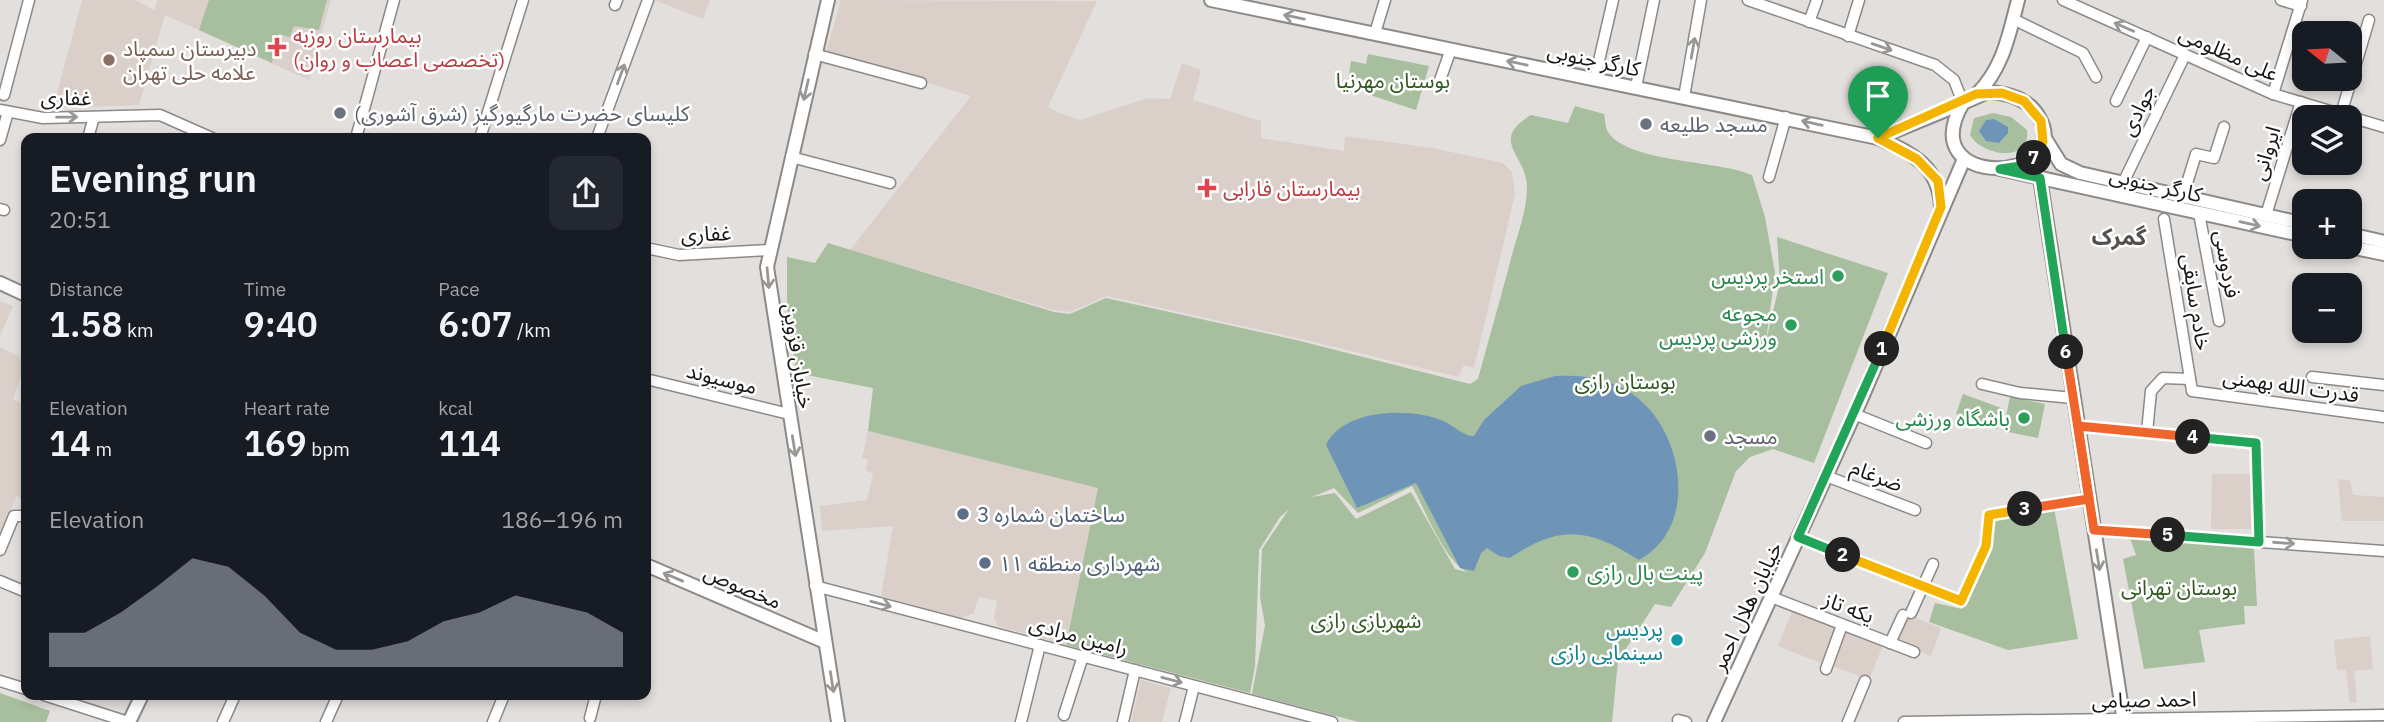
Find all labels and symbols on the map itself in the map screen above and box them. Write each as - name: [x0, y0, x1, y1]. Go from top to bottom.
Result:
- one-way arrow: [1283, 9, 1306, 23]
- street label: علی مظلومی: [2175, 19, 2283, 87]
- one-way arrow: [2114, 20, 2135, 33]
- place label: بیمارستان روزبه (تخصصی اعصاب و روان): [293, 21, 505, 73]
- north arrow: [2292, 21, 2362, 91]
- place label: دبیرستان سمپاد علامه حلی تهران: [123, 34, 257, 86]
- street label: کارگر جنوبی: [1545, 36, 1643, 83]
- marker: بیمارستان روزبه (تخصصی اعصاب و روان): [267, 37, 287, 57]
- one-way arrow: [1686, 37, 1700, 60]
- one-way arrow: [1870, 42, 1892, 54]
- marker: دبیرستان سمپاد علامه حلی تهران: [101, 52, 117, 68]
- one-way arrow: [1506, 55, 1529, 69]
- one-way arrow: [615, 64, 628, 86]
- park label: بوستان مهرنیا: [1336, 66, 1450, 94]
- pin: [1848, 66, 1908, 138]
- one-way arrow: [799, 78, 812, 101]
- street label: جوادی: [2113, 80, 2161, 140]
- street label: غفاری: [40, 83, 92, 111]
- place label: کلیسای حضرت مارگیورگیز (شرق آشوری): [354, 99, 690, 127]
- marker: کلیسای حضرت مارگیورگیز (شرق آشوری): [332, 105, 348, 121]
- place label: مسجد طلیعه: [1660, 110, 1768, 138]
- one-way arrow: [56, 111, 79, 124]
- marker: مسجد طلیعه: [1638, 116, 1654, 132]
- one-way arrow: [1801, 116, 1823, 129]
- street label: ایروانی: [2244, 123, 2286, 183]
- pin: 7: [2016, 140, 2052, 176]
- street label: کارگر جنوبی: [2107, 160, 2205, 208]
- place label: بیمارستان فارابی: [1223, 174, 1360, 202]
- marker: بیمارستان فارابی: [1197, 178, 1217, 198]
- street label: غفاری: [680, 218, 732, 248]
- one-way arrow: [2238, 218, 2261, 232]
- district label: گمرک: [2091, 221, 2147, 251]
- street label: فردوسی: [2208, 228, 2248, 300]
- street label: خادم سابقی: [2173, 252, 2218, 353]
- place label: استخر پردیس: [1711, 262, 1824, 290]
- one-way arrow: [762, 266, 775, 289]
- marker: استخر پردیس: [1830, 268, 1846, 284]
- place label: مجوعه ورزشی پردیس: [1659, 299, 1777, 351]
- street label: خیابان قزوین: [777, 301, 821, 411]
- marker: مجوعه ورزشی پردیس: [1783, 317, 1799, 333]
- pin: 1: [1864, 332, 1899, 366]
- pin: 6: [2048, 334, 2084, 370]
- street label: موسیوند: [684, 356, 760, 400]
- street label: قدرت الله بهمنی: [2221, 362, 2361, 408]
- park label: بوستان رازی: [1574, 367, 1676, 395]
- place label: باشگاه ورزشی: [1895, 404, 2010, 432]
- marker: باشگاه ورزشی: [2016, 410, 2032, 426]
- pin: 4: [2176, 420, 2210, 454]
- place label: مسجد: [1724, 422, 1777, 450]
- marker: مسجد: [1702, 428, 1718, 444]
- one-way arrow: [788, 435, 801, 457]
- street label: ضرغام: [1846, 452, 1907, 500]
- pin: 3: [2008, 491, 2042, 526]
- place label: ساختمان شماره 3: [977, 500, 1125, 528]
- marker: ساختمان شماره 3: [955, 506, 971, 522]
- pin: 5: [2150, 518, 2186, 552]
- street label: خیابان هلال احمر: [1703, 537, 1788, 676]
- one-way arrow: [2272, 537, 2295, 550]
- pin: 2: [1826, 538, 1860, 572]
- one-way arrow: [2092, 548, 2105, 571]
- place label: شهرداری منطقه ۱۱: [999, 549, 1160, 577]
- marker: شهرداری منطقه ۱۱: [977, 555, 993, 571]
- street label: مخصوص: [700, 557, 786, 615]
- place label: پینت بال رازی: [1587, 558, 1703, 586]
- marker: پینت بال رازی: [1565, 564, 1581, 580]
- one-way arrow: [662, 569, 684, 582]
- park label: بوستان تهرانی: [2121, 573, 2237, 601]
- street label: یکه تاز: [1819, 584, 1878, 629]
- one-way arrow: [870, 598, 892, 611]
- park label: شهربازی رازی: [1310, 606, 1422, 634]
- street label: رامین مرادی: [1027, 608, 1131, 662]
- place label: پردیس سینمایی رازی: [1551, 614, 1663, 666]
- marker: پردیس سینمایی رازی: [1669, 632, 1685, 648]
- one-way arrow: [826, 670, 839, 693]
- one-way arrow: [1161, 674, 1183, 687]
- street label: احمد صیامی: [2091, 684, 2197, 714]

